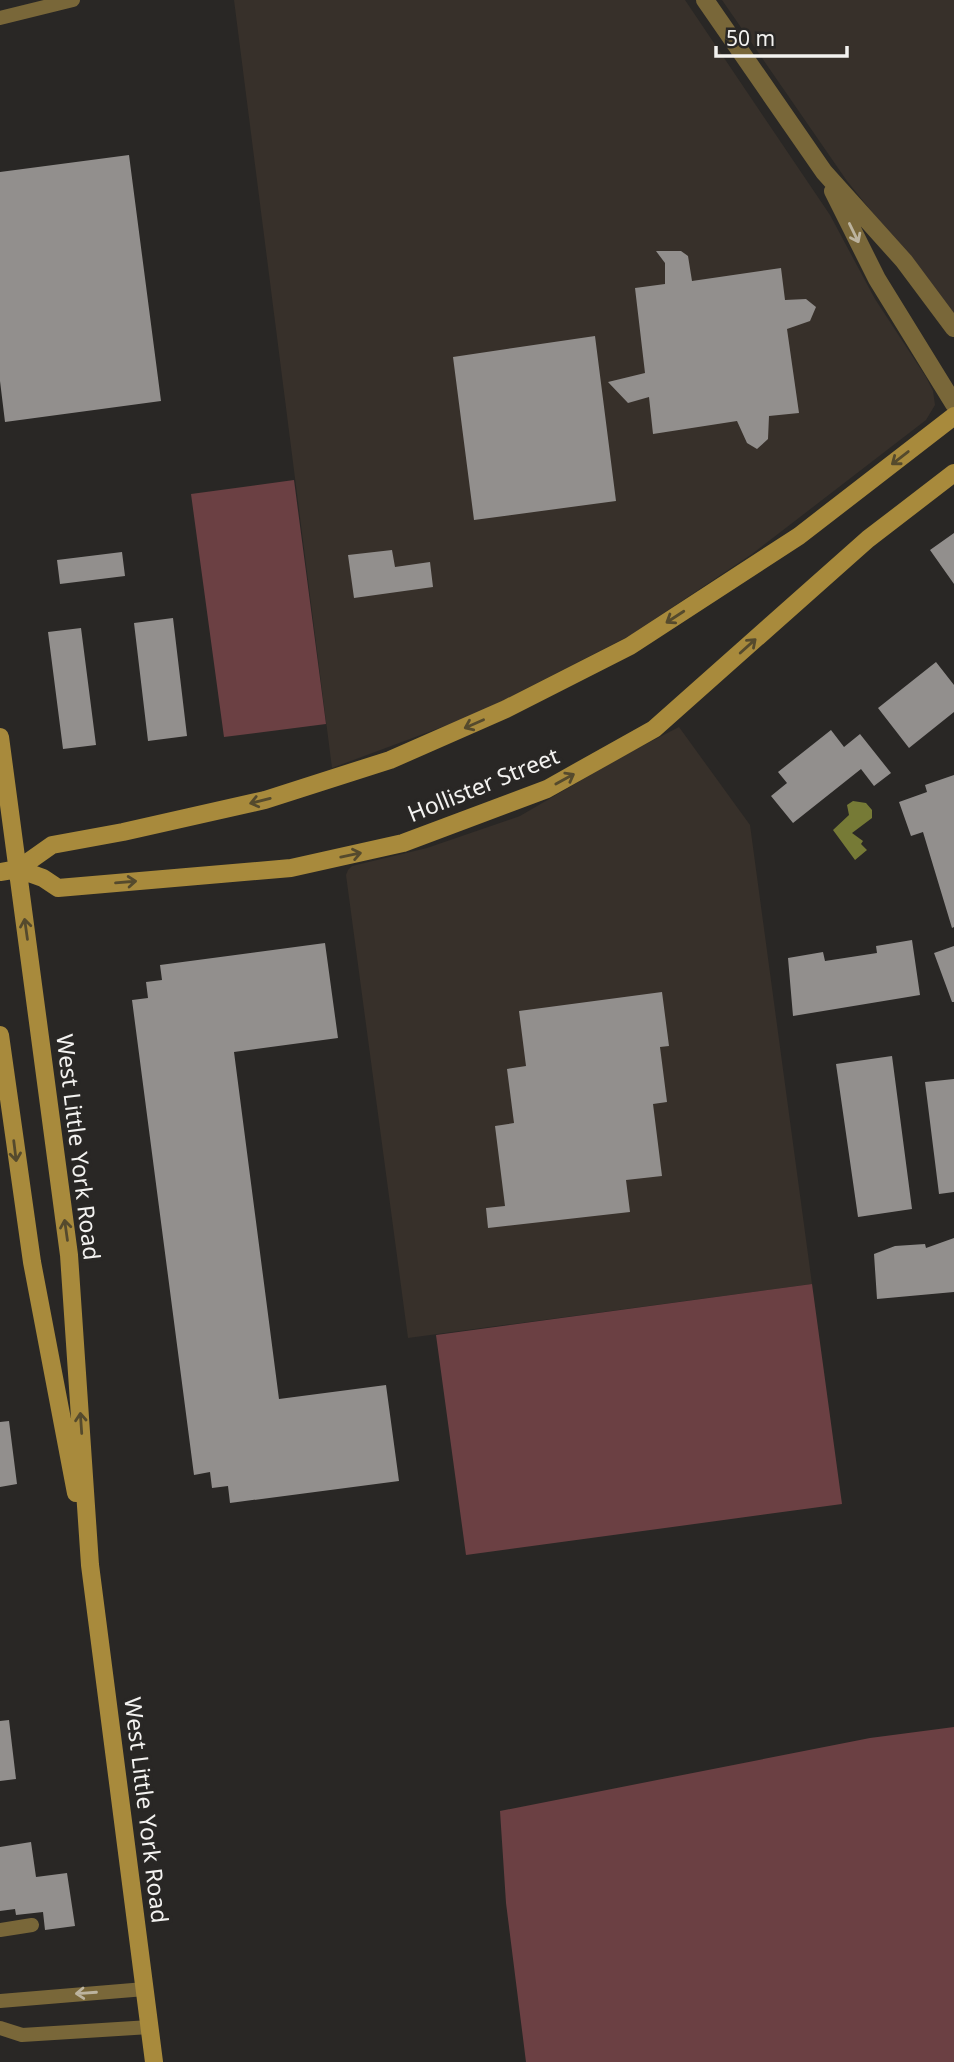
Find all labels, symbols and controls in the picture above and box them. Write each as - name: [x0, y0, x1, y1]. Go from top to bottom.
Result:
- scale bar: [716, 14, 847, 58]
- text: 50 m: [726, 24, 775, 52]
- one-way arrow: [847, 222, 861, 243]
- one-way arrow: [891, 450, 910, 465]
- one-way arrow: [665, 611, 685, 625]
- one-way arrow: [739, 638, 757, 654]
- one-way arrow: [464, 718, 485, 731]
- street label: Hollister Street: [402, 739, 564, 829]
- one-way arrow: [554, 772, 575, 785]
- one-way arrow: [249, 795, 272, 808]
- one-way arrow: [339, 847, 362, 861]
- one-way arrow: [114, 876, 137, 889]
- one-way arrow: [19, 918, 32, 940]
- street label: West Little York Road: [49, 1032, 109, 1262]
- one-way arrow: [9, 1139, 22, 1162]
- one-way arrow: [59, 1219, 72, 1241]
- one-way arrow: [74, 1412, 87, 1435]
- street label: West Little York Road: [117, 1695, 177, 1925]
- one-way arrow: [76, 1987, 98, 2000]

